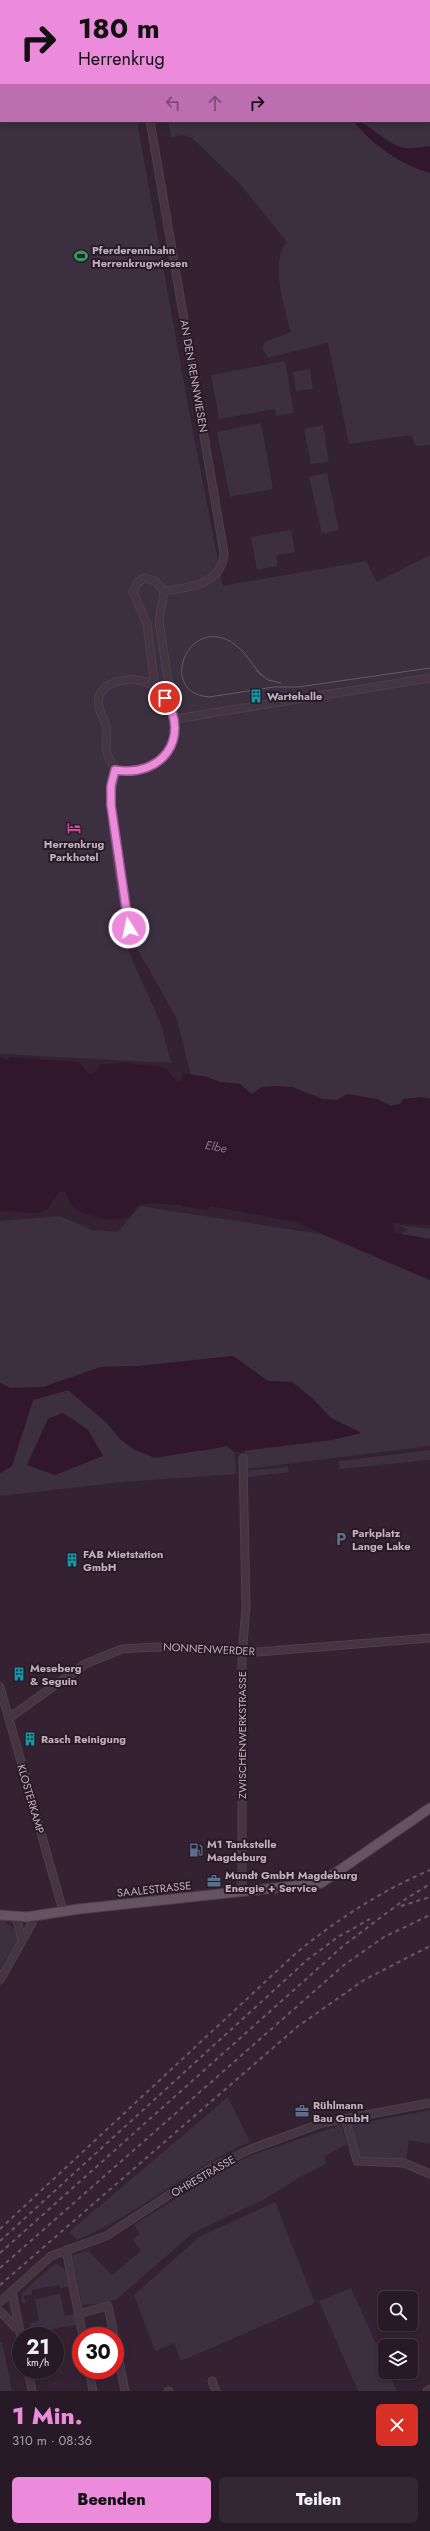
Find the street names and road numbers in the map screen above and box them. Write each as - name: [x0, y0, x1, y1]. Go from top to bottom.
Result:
- street label: AN DEN RENNWIESEN: [176, 319, 212, 433]
- street label: NONNENWERDER: [163, 1639, 256, 1659]
- street label: ZWISCHENWERKSTRASSE: [234, 1671, 250, 1799]
- street label: KLOSTERKAMP: [13, 1763, 49, 1835]
- street label: SAALESTRASSE: [116, 1877, 192, 1901]
- street label: OHRESTRASSE: [168, 2151, 238, 2201]

